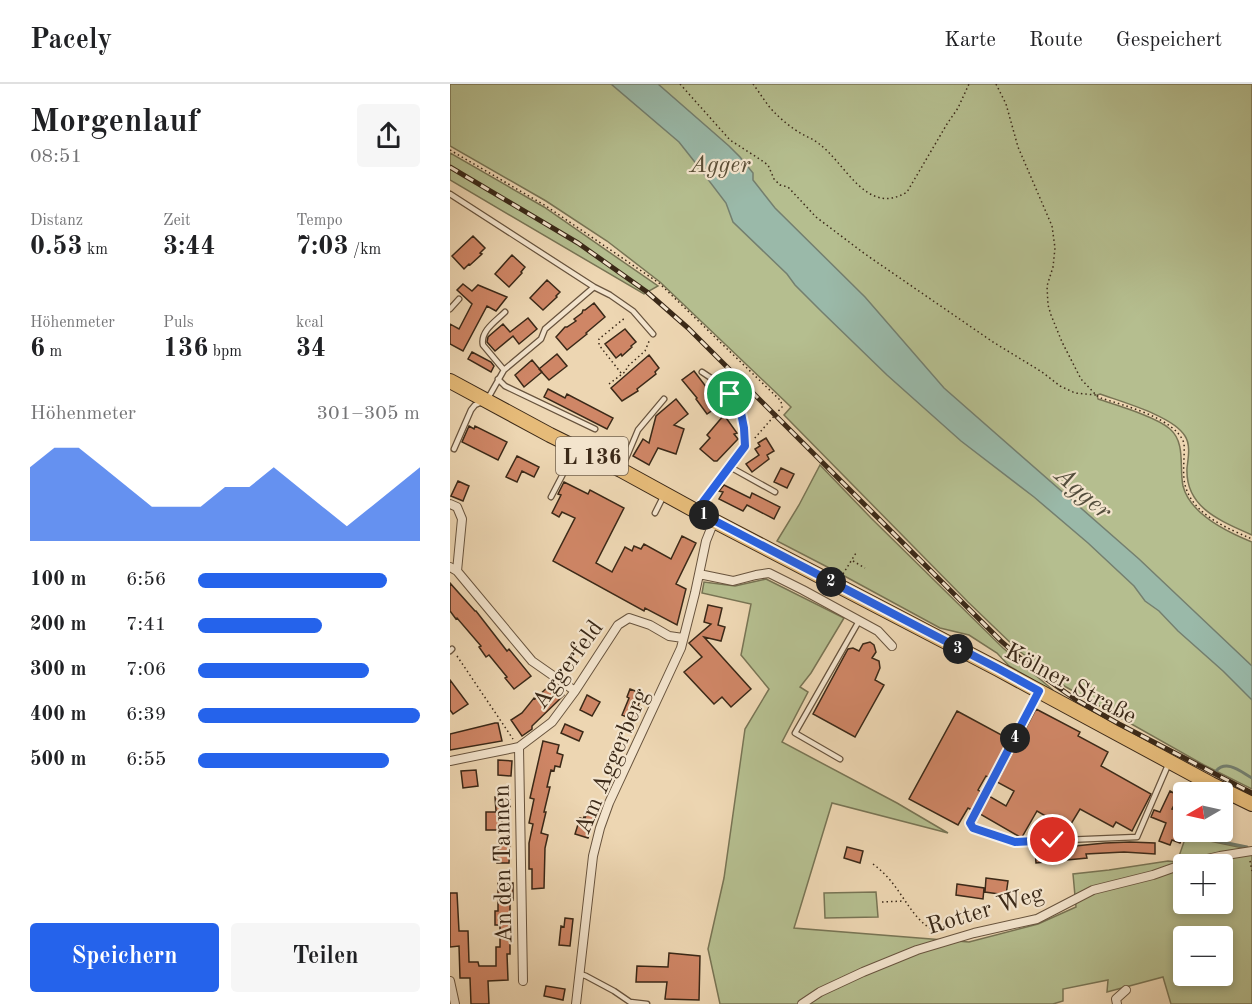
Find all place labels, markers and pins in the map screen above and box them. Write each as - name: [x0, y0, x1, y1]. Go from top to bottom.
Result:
- pin: [704, 368, 755, 419]
- pin: 1: [689, 500, 719, 530]
- pin: 2: [816, 567, 846, 597]
- pin: 3: [943, 634, 973, 664]
- pin: 4: [1000, 723, 1030, 753]
- pin: [1027, 814, 1078, 865]

